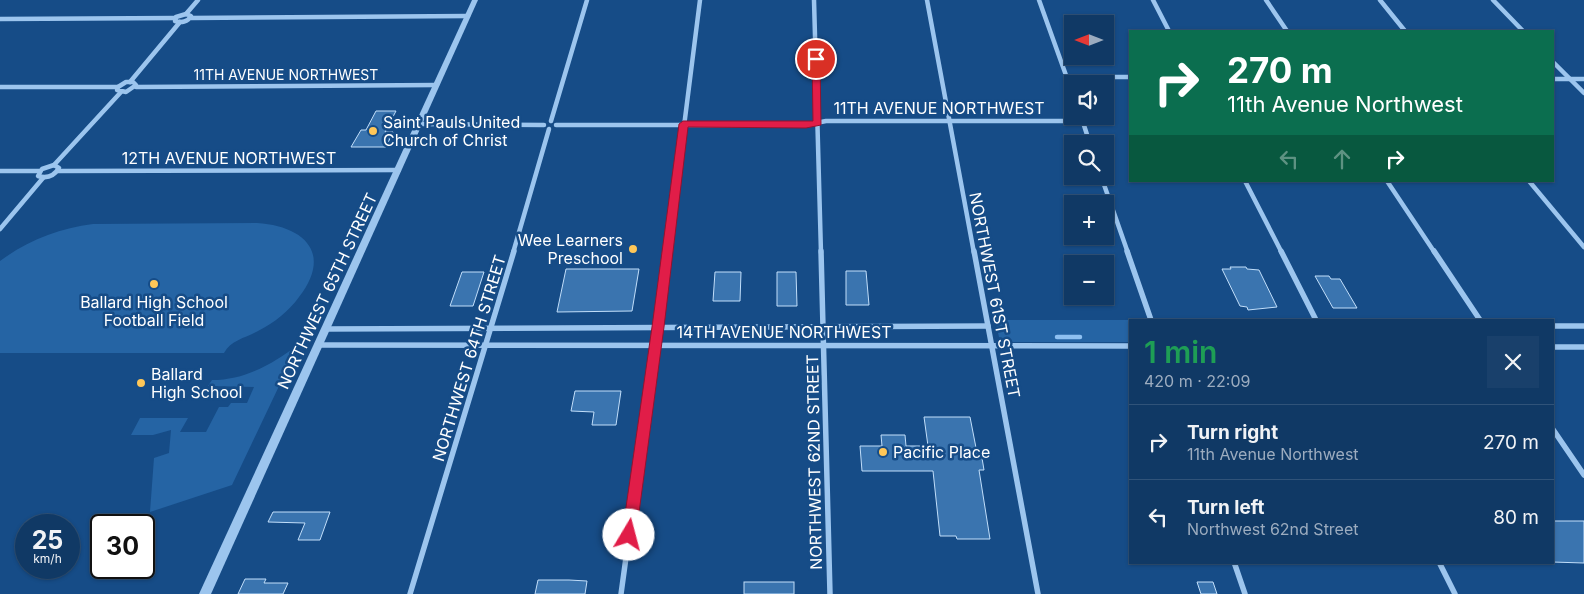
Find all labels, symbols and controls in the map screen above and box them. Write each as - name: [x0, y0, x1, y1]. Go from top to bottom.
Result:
- north arrow: [1064, 15, 1114, 65]
- map controls: [1064, 15, 1114, 305]
- pin: [795, 38, 837, 80]
- icon: arrive: [802, 45, 830, 73]
- text: 270 m: [1227, 49, 1333, 91]
- icon: right: [1144, 50, 1209, 115]
- street label: 11TH AVENUE NORTHWEST: [194, 66, 378, 83]
- button: sound: [1064, 75, 1114, 125]
- text: 11th Avenue Northwest: [1227, 91, 1463, 117]
- street label: 11TH AVENUE NORTHWEST: [833, 98, 1045, 118]
- place label: Saint Pauls United Church of Christ: [383, 112, 520, 150]
- marker: Saint Pauls United Church of Christ: [367, 125, 379, 137]
- button: search: [1064, 135, 1114, 185]
- icon: left: [1275, 145, 1303, 173]
- icon: ahead: [1328, 145, 1356, 173]
- icon: right: [1381, 145, 1409, 173]
- street label: 12TH AVENUE NORTHWEST: [122, 148, 336, 168]
- street label: NORTHWEST 65TH STREET: [273, 190, 381, 392]
- street label: NORTHWEST 61ST STREET: [965, 190, 1025, 400]
- button: +: [1064, 195, 1114, 245]
- place label: Wee Learners Preschool: [518, 230, 623, 268]
- marker: Wee Learners Preschool: [627, 243, 639, 255]
- street label: NORTHWEST 64TH STREET: [428, 252, 510, 464]
- button: −: [1064, 255, 1114, 305]
- marker: Ballard High School Football Field: [148, 278, 160, 290]
- place label: Ballard High School Football Field: [80, 292, 228, 330]
- street label: 14TH AVENUE NORTHWEST: [676, 322, 892, 342]
- text: 1 min: [1144, 334, 1217, 370]
- button: close: [1487, 336, 1539, 388]
- street label: NORTHWEST 62ND STREET: [802, 354, 826, 570]
- place label: Ballard High School: [151, 364, 242, 402]
- text: 420 m · 22:09: [1144, 371, 1250, 391]
- marker: Ballard High School: [135, 377, 147, 389]
- text: Turn right: [1187, 421, 1278, 444]
- icon: right: [1144, 428, 1172, 456]
- text: 270 m: [1483, 431, 1539, 454]
- place label: Pacific Place: [893, 442, 990, 462]
- text: 11th Avenue Northwest: [1187, 444, 1359, 464]
- marker: Pacific Place: [877, 446, 889, 458]
- text: Turn left: [1187, 496, 1265, 519]
- icon: left: [1144, 503, 1172, 531]
- text: 80 m: [1493, 506, 1539, 529]
- position arrow: [602, 508, 654, 560]
- speed limit sign: 30: [90, 514, 155, 579]
- text: Northwest 62nd Street: [1187, 519, 1359, 539]
- text: 25: [32, 525, 63, 555]
- text: km/h: [33, 551, 62, 566]

